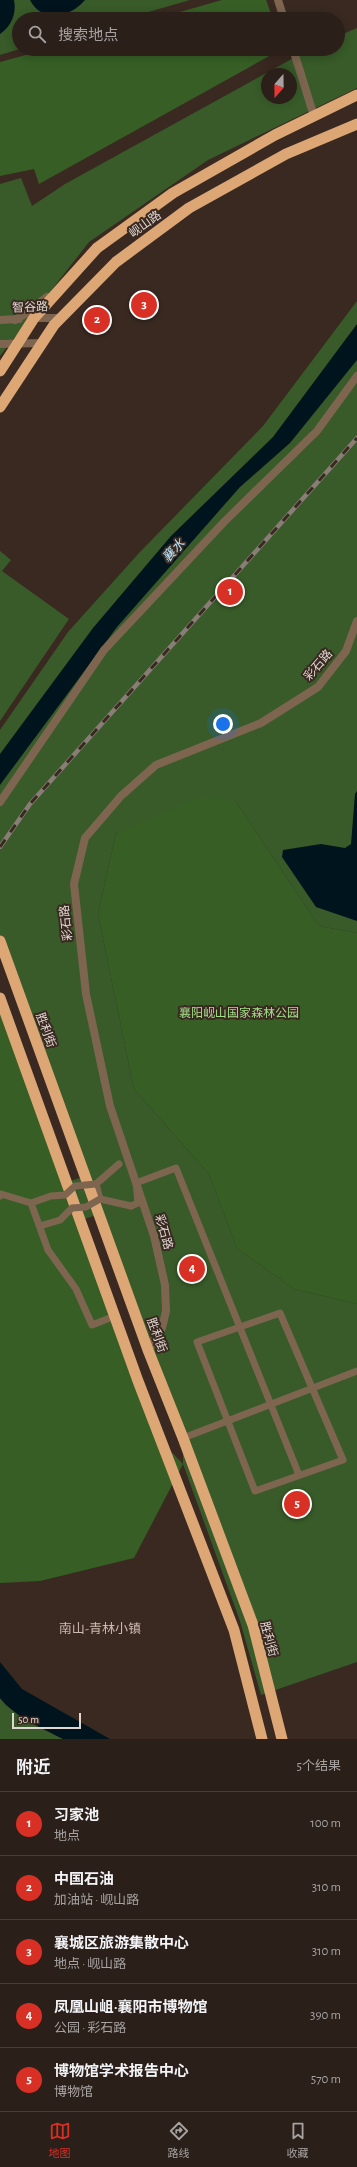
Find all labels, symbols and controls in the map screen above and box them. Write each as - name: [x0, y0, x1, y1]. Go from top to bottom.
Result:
- search box: [12, 12, 345, 56]
- icon: search: [26, 23, 48, 45]
- text: 搜索地点: [58, 28, 118, 43]
- north arrow: [261, 68, 297, 104]
- street label: 岘山路: [126, 208, 163, 239]
- pin: 3: [131, 290, 157, 320]
- street label: 智谷路: [12, 299, 48, 314]
- pin: 2: [84, 305, 110, 335]
- water label: 襄水: [159, 535, 188, 565]
- pin: 1: [217, 577, 243, 607]
- street label: 彩石路: [301, 647, 334, 683]
- your location: [213, 714, 233, 734]
- street label: 彩石路: [57, 904, 74, 942]
- park label: 襄阳岘山国家森林公园: [179, 1006, 299, 1019]
- street label: 胜利街: [34, 1011, 59, 1049]
- street label: 彩石路: [153, 1213, 176, 1251]
- pin: 4: [179, 1254, 205, 1284]
- street label: 胜利街: [145, 1316, 170, 1354]
- pin: 5: [284, 1489, 310, 1519]
- street label: 胜利街: [259, 1620, 280, 1658]
- district label: 南山-青林小镇: [59, 1622, 141, 1636]
- scale bar: [12, 1711, 81, 1730]
- text: 50 m: [18, 1714, 39, 1725]
- text: 附近: [16, 1759, 50, 1776]
- text: 5个结果: [297, 1760, 341, 1773]
- text: 习家池: [54, 1808, 99, 1823]
- text: 1: [27, 1817, 31, 1830]
- text: 100 m: [310, 1817, 341, 1830]
- text: 地点: [54, 1830, 80, 1843]
- text: 中国石油: [54, 1872, 114, 1887]
- text: 2: [26, 1881, 32, 1894]
- text: 310 m: [312, 1881, 341, 1894]
- text: 加油站 · 岘山路: [54, 1894, 139, 1907]
- text: 襄城区旅游集散中心: [54, 1936, 189, 1951]
- text: 3: [26, 1945, 32, 1958]
- text: 310 m: [312, 1945, 341, 1958]
- text: 地点 · 岘山路: [54, 1958, 126, 1971]
- text: 凤凰山岨·襄阳市博物馆: [54, 2000, 207, 2015]
- text: 4: [26, 2009, 32, 2022]
- text: 390 m: [310, 2009, 341, 2022]
- text: 公园 · 彩石路: [54, 2022, 126, 2035]
- text: 博物馆学术报告中心: [54, 2064, 189, 2079]
- text: 5: [26, 2073, 32, 2086]
- text: 570 m: [311, 2073, 341, 2086]
- text: 博物馆: [54, 2086, 93, 2099]
- tab: 地图: [49, 2120, 71, 2160]
- tab: 路线: [168, 2120, 190, 2160]
- tab: 收藏: [287, 2120, 309, 2160]

